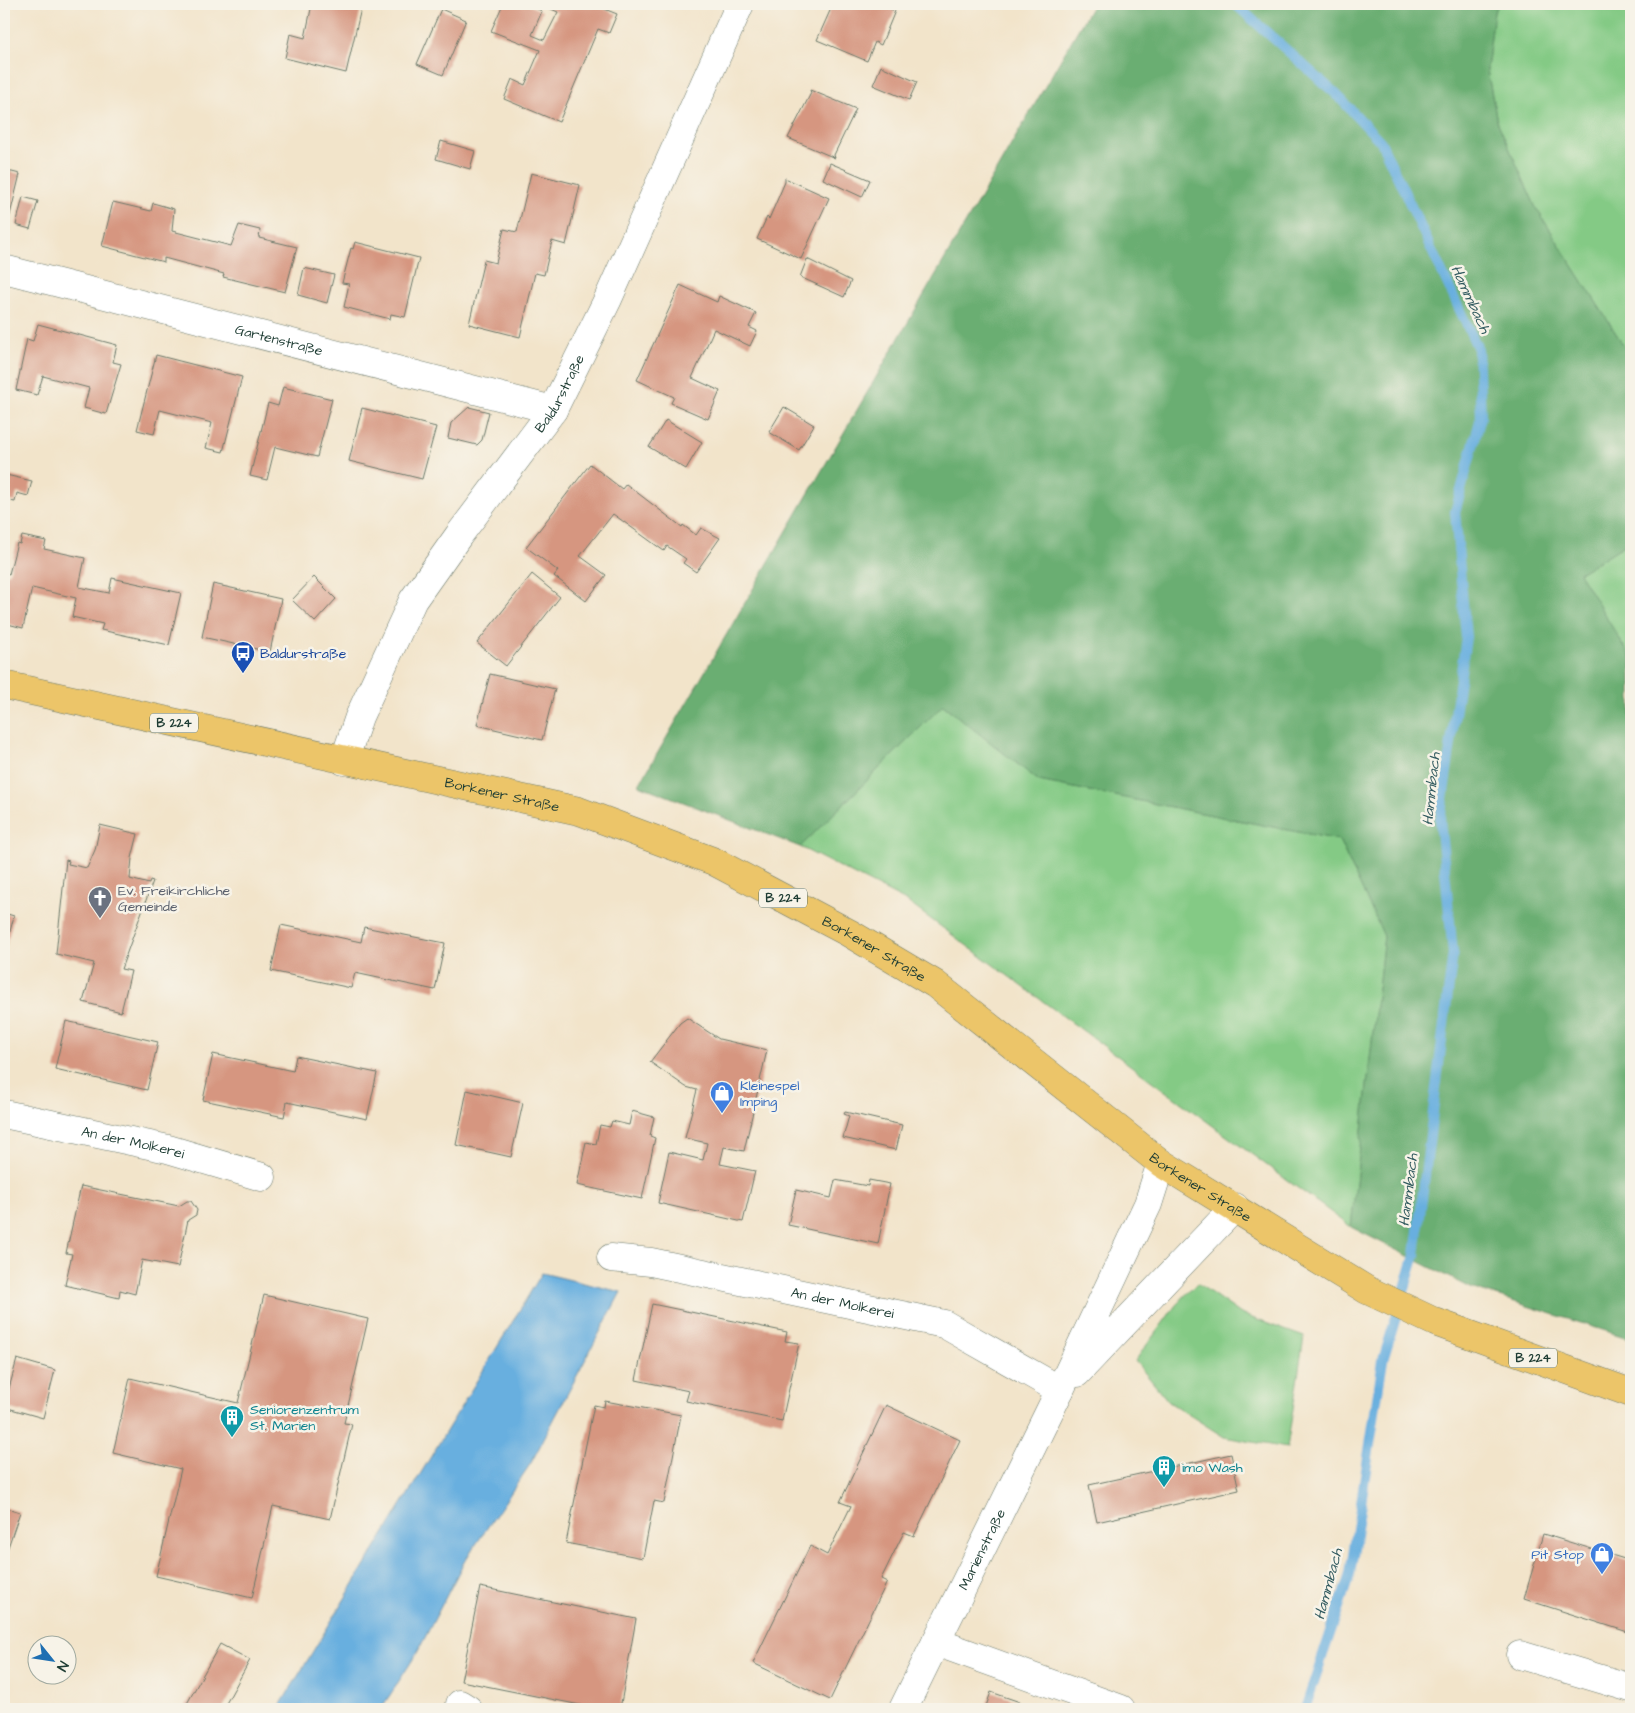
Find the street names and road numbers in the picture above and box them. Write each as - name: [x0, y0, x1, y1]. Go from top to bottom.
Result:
- street label: Gartenstraße: [233, 320, 325, 362]
- street label: Baldurstraße: [530, 351, 590, 437]
- road number: B 224: [150, 714, 198, 732]
- street label: Borkener Straße: [443, 773, 562, 817]
- road number: B 224: [759, 888, 807, 908]
- street label: Borkener Straße: [818, 912, 929, 987]
- street label: An der Molkerei: [79, 1122, 187, 1164]
- street label: Borkener Straße: [1145, 1148, 1255, 1227]
- street label: An der Molkerei: [789, 1283, 896, 1324]
- road number: B 224: [1509, 1349, 1557, 1368]
- street label: Marienstraße: [954, 1505, 1011, 1594]

